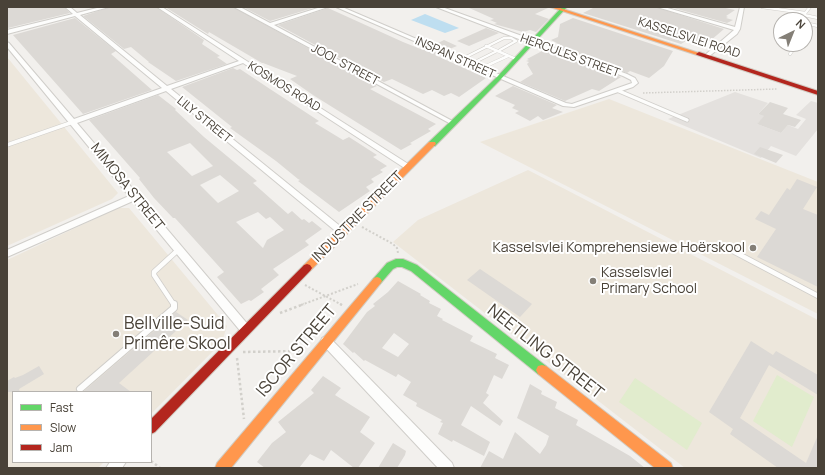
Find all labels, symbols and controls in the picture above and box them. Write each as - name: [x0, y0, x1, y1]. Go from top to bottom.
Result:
- north arrow: [773, 12, 813, 52]
- street label: KASSELSVLEI ROAD: [636, 15, 742, 61]
- text: N: [793, 15, 809, 32]
- street label: HERCULES STREET: [518, 31, 622, 81]
- street label: INSPAN STREET: [413, 34, 497, 82]
- street label: JOOL STREET: [309, 41, 381, 89]
- street label: KOSMOS ROAD: [245, 59, 323, 115]
- street label: LILY STREET: [174, 94, 234, 146]
- street label: MIMOSA STREET: [87, 140, 167, 234]
- street label: INDUSTRIE STREET: [309, 168, 407, 266]
- place label: Kasselsvlei Komprehensiewe Hoërskool: [492, 240, 745, 256]
- marker: Kasselsvlei Komprehensiewe Hoërskool: [748, 243, 758, 253]
- place label: Kasselsvlei Primary School: [601, 265, 697, 298]
- marker: Kasselsvlei Primary School: [588, 276, 598, 286]
- street label: NEETLING STREET: [483, 300, 607, 404]
- street label: ISCOR STREET: [253, 301, 341, 401]
- place label: Bellville-Suid Primêre Skool: [124, 314, 231, 354]
- marker: Bellville-Suid Primêre Skool: [111, 329, 121, 339]
- legend: [12, 391, 152, 463]
- text: Fast: [50, 399, 74, 416]
- text: Slow: [50, 419, 76, 436]
- text: Jam: [50, 439, 72, 456]

